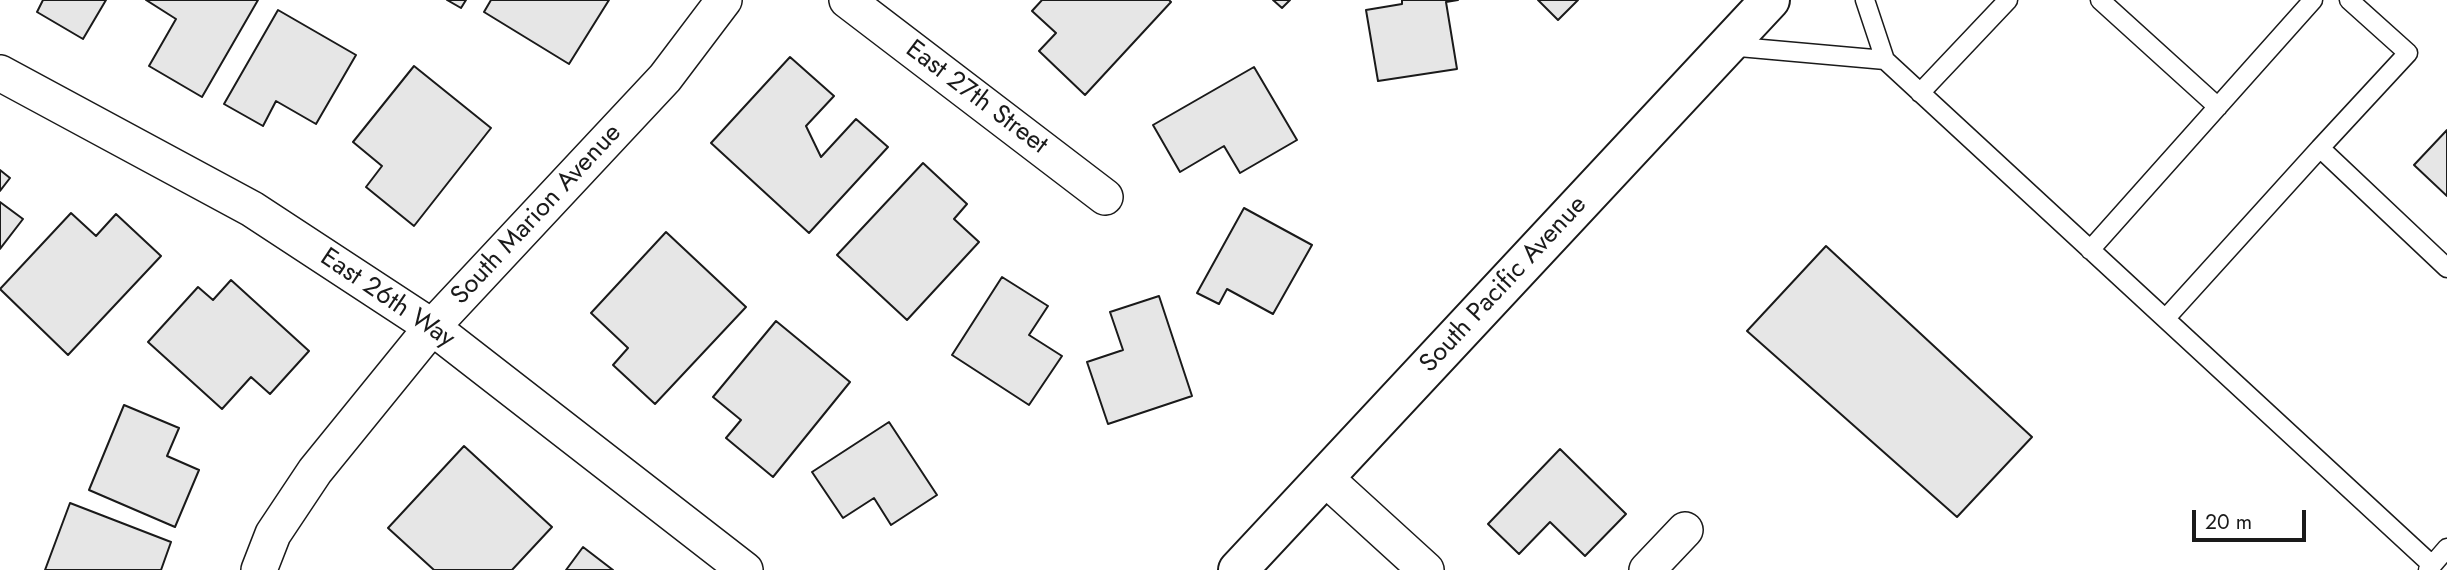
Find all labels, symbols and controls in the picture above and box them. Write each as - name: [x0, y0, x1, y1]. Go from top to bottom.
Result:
- street label: East 27th Street: [899, 35, 1053, 161]
- street label: South Marion Avenue: [445, 118, 629, 312]
- street label: South Pacific Avenue: [1414, 190, 1594, 380]
- street label: East 26th Way: [314, 243, 460, 355]
- scale bar: [2195, 496, 2309, 540]
- text: 20 m: [2205, 507, 2252, 537]

